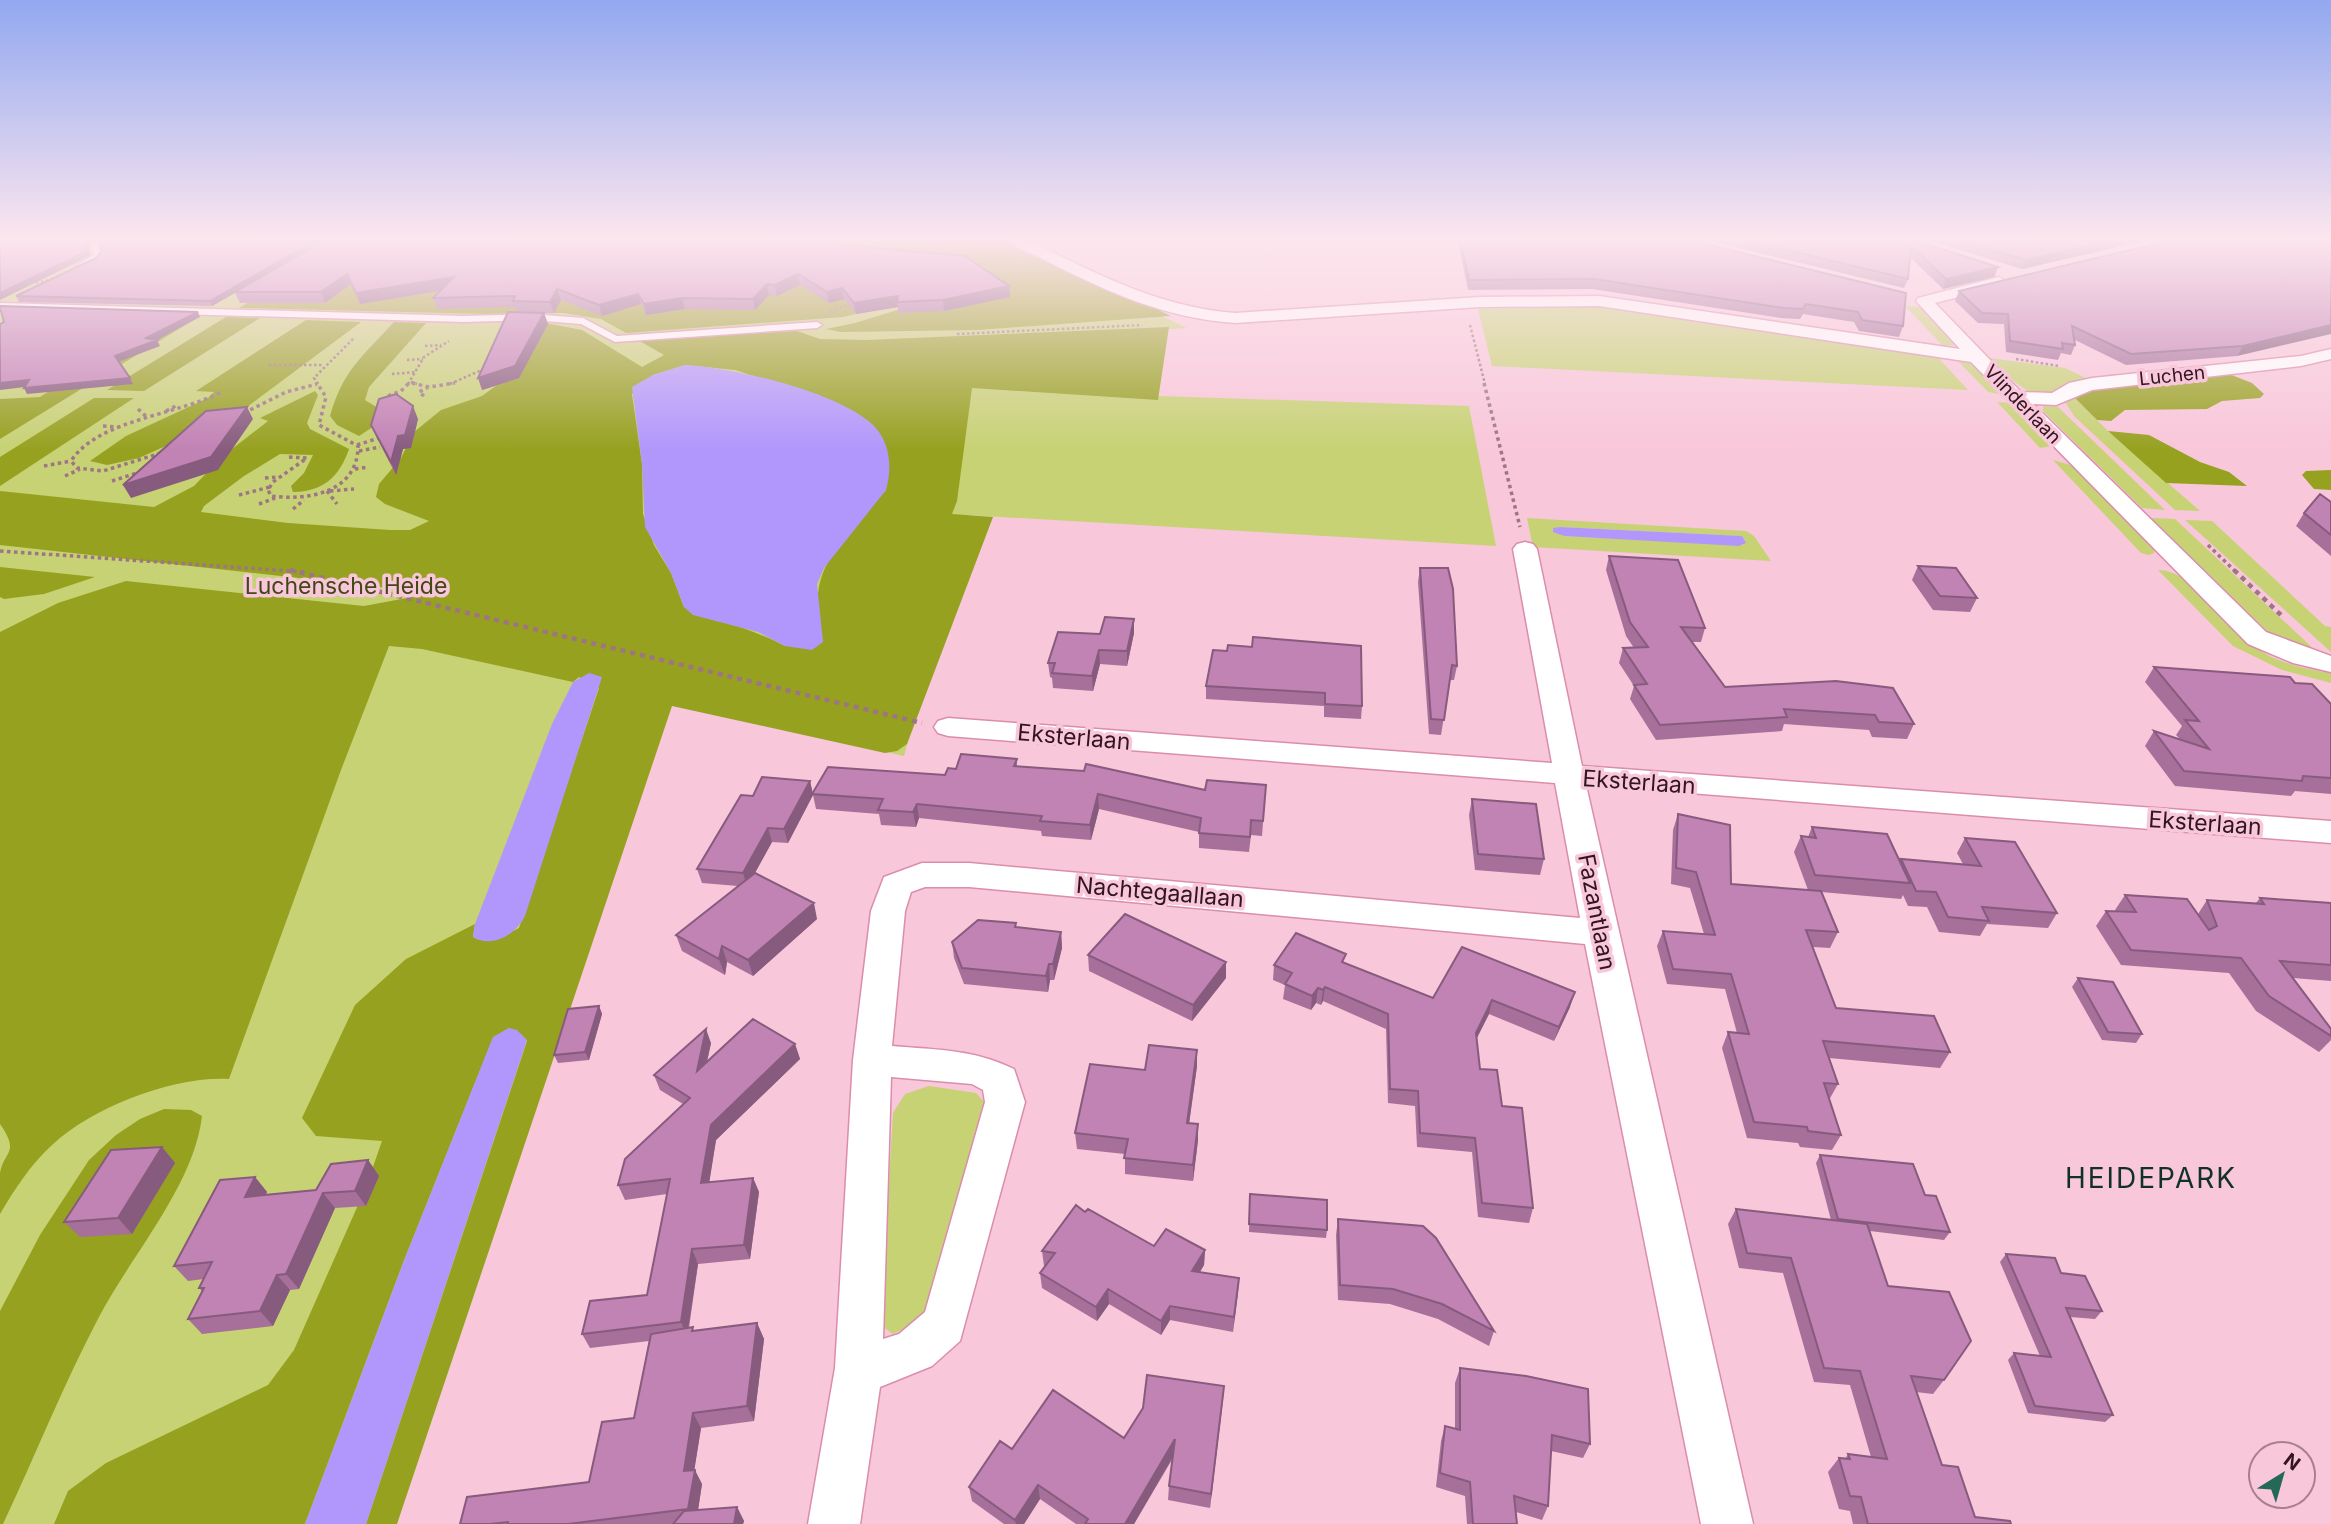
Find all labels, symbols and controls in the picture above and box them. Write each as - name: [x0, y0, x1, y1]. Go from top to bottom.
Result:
- street label: Vlinderlaan: [1979, 360, 2066, 449]
- street label: Luchen: [2138, 361, 2206, 390]
- park label: Luchensche Heide: [245, 572, 447, 600]
- street label: Eksterlaan: [1016, 718, 1132, 756]
- street label: Eksterlaan: [1582, 764, 1696, 800]
- street label: Eksterlaan: [2148, 805, 2262, 841]
- street label: Fazantlaan: [1572, 852, 1622, 972]
- street label: Nachtegaallaan: [1075, 871, 1245, 913]
- district label: HEIDEPARK: [2065, 1161, 2237, 1195]
- north arrow: [2247, 1440, 2317, 1510]
- text: N: [2279, 1448, 2305, 1475]

